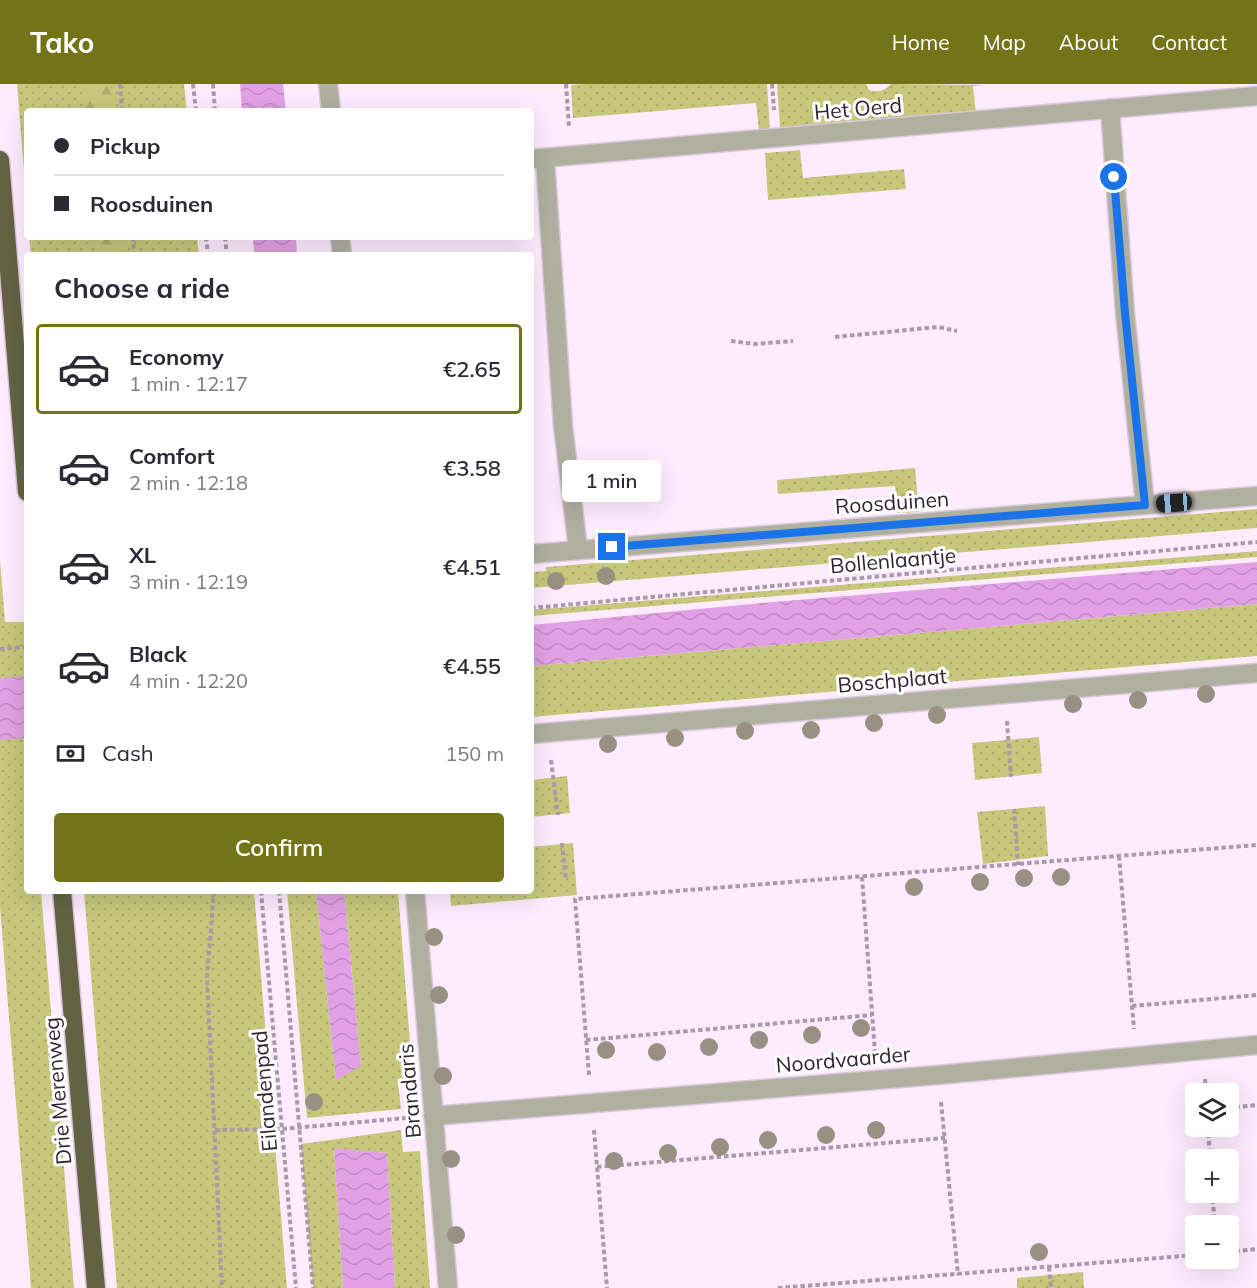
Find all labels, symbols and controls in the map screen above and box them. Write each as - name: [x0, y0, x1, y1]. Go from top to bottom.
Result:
- text: Tako: [30, 25, 94, 60]
- text: Home: [892, 29, 950, 55]
- text: Map: [983, 29, 1026, 55]
- text: About: [1059, 29, 1118, 55]
- text: Contact: [1151, 29, 1227, 55]
- street label: Het Oerd: [813, 91, 903, 125]
- text: Pickup: [90, 132, 160, 160]
- route start: [1100, 163, 1127, 190]
- text: Roosduinen: [90, 190, 213, 218]
- text: Choose a ride: [54, 271, 230, 305]
- icon: car: [57, 342, 111, 396]
- text: Economy: [129, 343, 224, 371]
- text: €2.65: [443, 355, 501, 383]
- text: 1 min · 12:17: [129, 371, 248, 396]
- icon: car: [57, 441, 111, 495]
- text: Comfort: [129, 442, 215, 470]
- text: €3.58: [443, 454, 501, 482]
- callout: 1 min: [562, 460, 662, 502]
- text: 1 min: [586, 468, 637, 493]
- text: 2 min · 12:18: [129, 470, 248, 495]
- street label: Roosduinen: [834, 485, 950, 519]
- car: [1155, 493, 1193, 513]
- route end: [598, 533, 625, 560]
- icon: car: [57, 540, 111, 594]
- text: XL: [129, 541, 156, 569]
- street label: Bollenlaantje: [829, 542, 957, 578]
- text: €4.51: [443, 553, 501, 581]
- text: 3 min · 12:19: [129, 569, 248, 594]
- icon: car: [57, 639, 111, 693]
- text: Black: [129, 640, 187, 668]
- text: €4.55: [443, 652, 501, 680]
- street label: Boschplaat: [836, 662, 948, 698]
- text: 4 min · 12:20: [129, 668, 248, 693]
- icon: cash: [54, 737, 87, 770]
- text: Cash: [102, 739, 154, 767]
- text: 150 m: [445, 741, 504, 766]
- button: Confirm: [54, 813, 504, 882]
- street label: Drie Merenweg: [38, 1016, 76, 1166]
- street label: Eilandenpad: [246, 1029, 282, 1153]
- street label: Noordvaarder: [775, 1040, 912, 1078]
- street label: Brandaris: [392, 1043, 426, 1139]
- map controls: [1185, 1083, 1239, 1269]
- button: layers: [1185, 1083, 1239, 1137]
- button: +: [1185, 1149, 1239, 1203]
- button: −: [1185, 1215, 1239, 1269]

